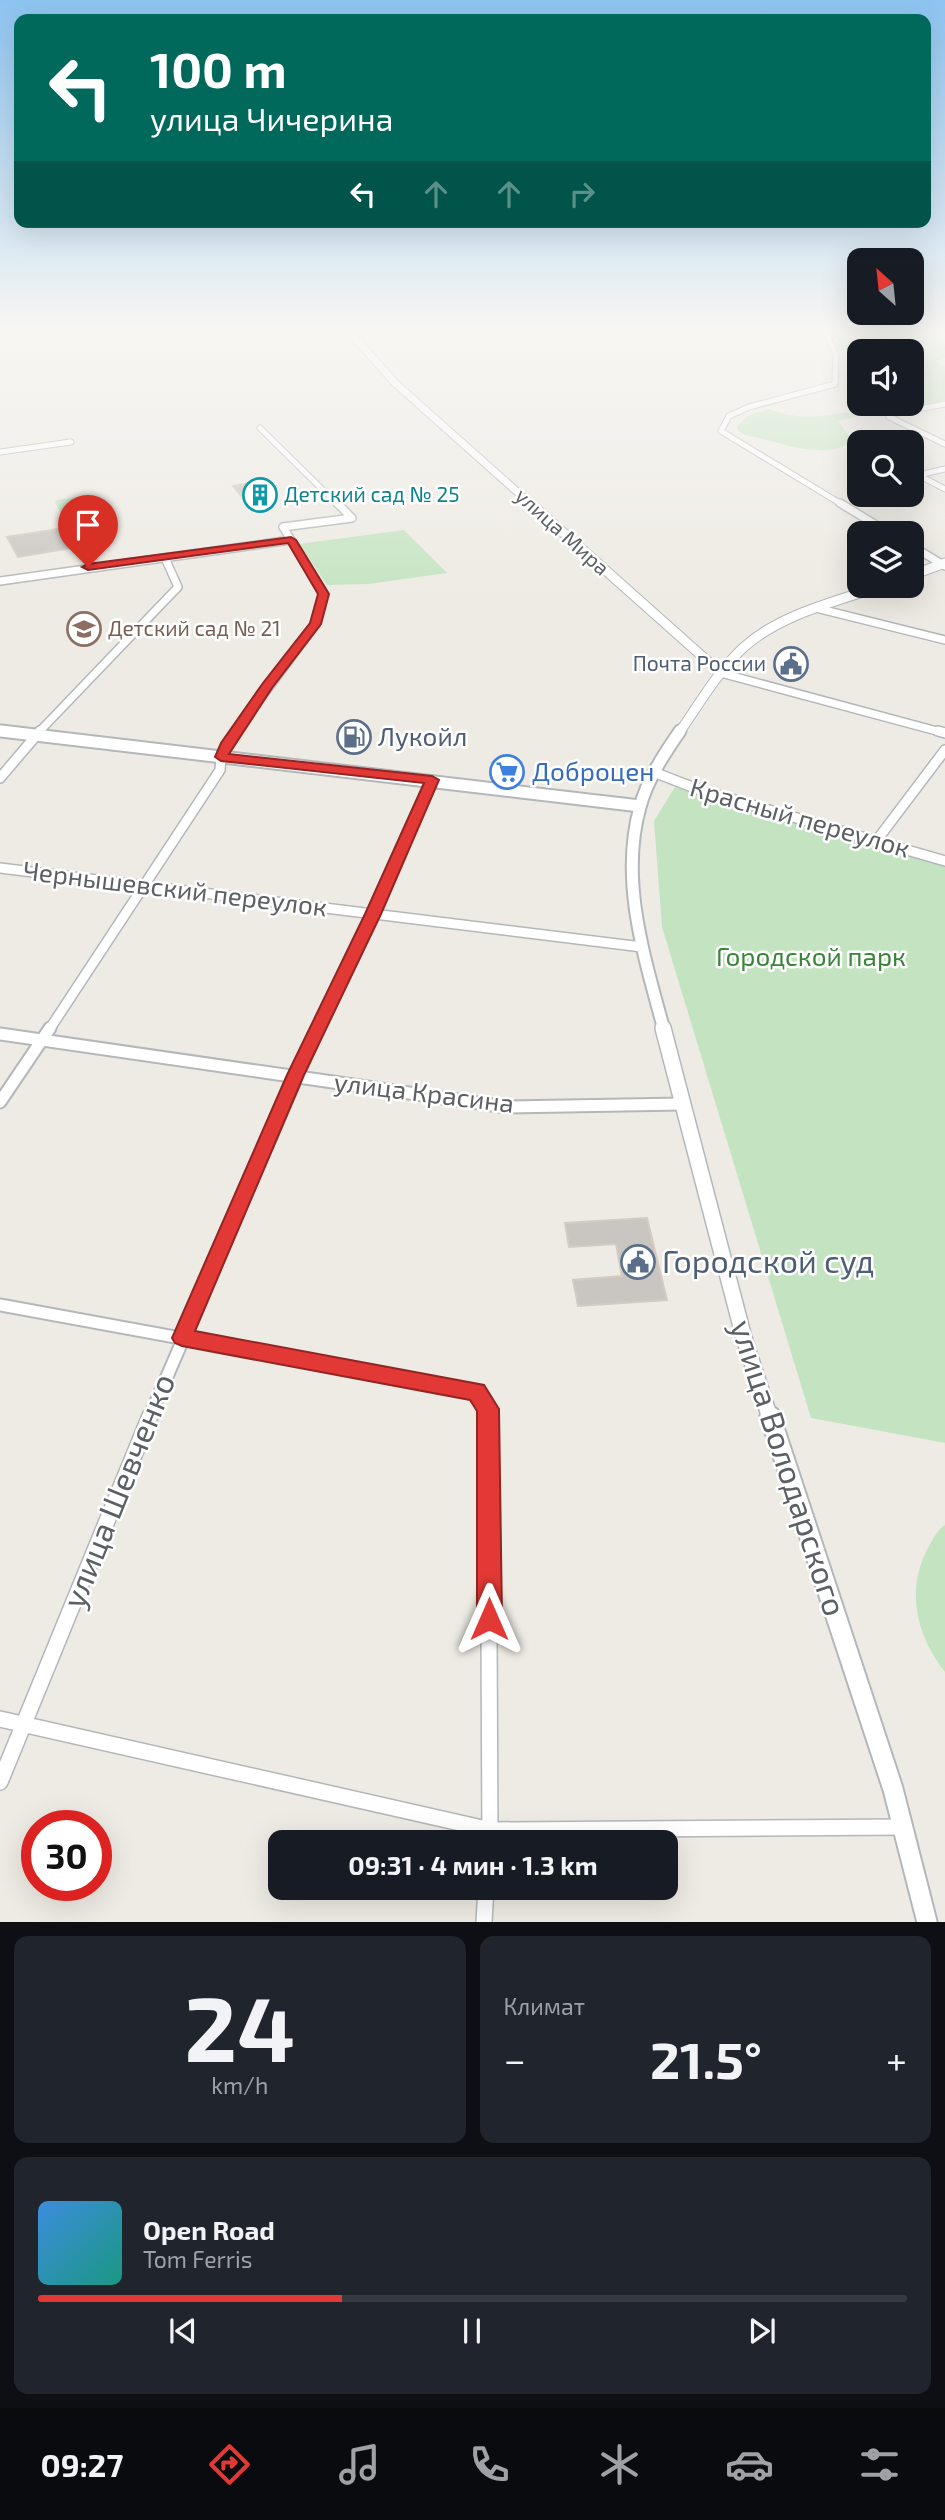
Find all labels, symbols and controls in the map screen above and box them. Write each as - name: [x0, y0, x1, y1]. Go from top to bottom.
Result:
- text: 100 m: [150, 39, 287, 98]
- icon: left: [35, 42, 126, 133]
- text: улица Чичерина: [150, 99, 393, 137]
- icon: left: [344, 175, 382, 213]
- icon: ahead: [417, 175, 455, 213]
- icon: ahead: [490, 175, 528, 213]
- icon: right: [563, 175, 601, 213]
- north arrow: [847, 248, 924, 326]
- map controls: [847, 248, 924, 598]
- button: sound: [847, 339, 924, 416]
- button: search: [847, 430, 924, 507]
- building icon: Детский сад № 25: [241, 476, 279, 514]
- place label: Детский сад № 25: [284, 481, 460, 506]
- street label: улица Мира: [510, 482, 615, 580]
- pin: [58, 495, 118, 567]
- icon: arrive: [69, 506, 107, 544]
- button: layers: [847, 521, 924, 598]
- school or university icon: Детский сад № 21: [65, 610, 103, 648]
- place label: Детский сад № 21: [108, 615, 281, 640]
- public building icon: Почта России: [772, 645, 810, 683]
- place label: Почта России: [633, 650, 766, 675]
- fuel station icon: Лукойл: [335, 718, 373, 756]
- place label: Лукойл: [378, 720, 467, 752]
- supermarket icon: Доброцен: [488, 753, 526, 791]
- place label: Доброцен: [532, 755, 654, 786]
- street label: Красный переулок: [687, 770, 914, 864]
- street label: Чернышевский переулок: [21, 853, 329, 923]
- park label: Городской парк: [716, 940, 906, 971]
- street label: улица Красина: [332, 1065, 516, 1119]
- place label: Городской суд: [662, 1241, 874, 1280]
- public building icon: Городской суд: [619, 1243, 657, 1281]
- street label: улица Володарского: [723, 1315, 856, 1621]
- street label: улица Шевченко: [53, 1367, 182, 1613]
- position arrow: [452, 1582, 526, 1656]
- speed limit sign: 30: [21, 1810, 112, 1901]
- text: 09:31 · 4 мин · 1.3 km: [348, 1849, 598, 1880]
- text: 24: [184, 1971, 295, 2080]
- text: Климат: [504, 1992, 585, 2020]
- text: 21.5°: [650, 2027, 762, 2089]
- text: −: [504, 2036, 526, 2082]
- text: +: [886, 2036, 907, 2082]
- text: km/h: [211, 2071, 268, 2099]
- text: Open Road: [143, 2214, 275, 2245]
- text: Tom Ferris: [143, 2245, 252, 2273]
- icon: previous: [164, 2312, 202, 2350]
- icon: pause: [453, 2312, 491, 2350]
- icon: next: [743, 2312, 781, 2350]
- icon: directions: [205, 2440, 254, 2489]
- icon: music: [335, 2440, 384, 2489]
- icon: phone: [465, 2440, 514, 2489]
- icon: climate: [595, 2440, 644, 2489]
- icon: car: [725, 2440, 774, 2489]
- icon: filters: [855, 2440, 904, 2489]
- text: 09:27: [41, 2445, 123, 2483]

